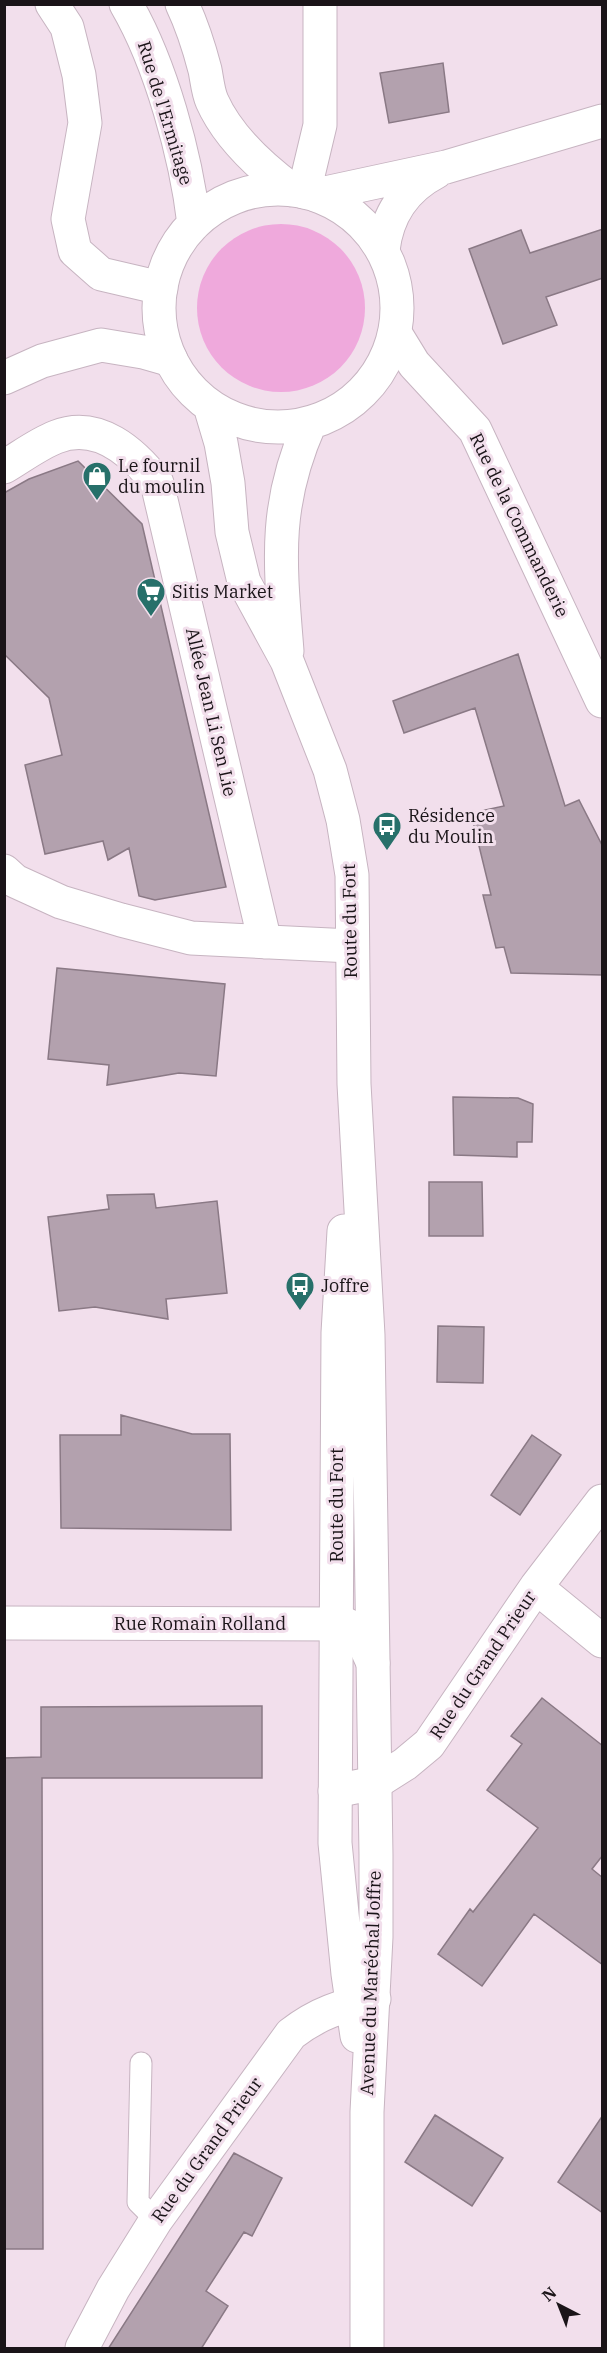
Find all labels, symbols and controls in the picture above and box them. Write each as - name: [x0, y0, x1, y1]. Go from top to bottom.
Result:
- street label: Rue de l'Ermitage: [133, 38, 198, 188]
- street label: Rue de la Commanderie: [465, 429, 574, 621]
- place label: Le fournil du moulin: [118, 454, 205, 498]
- shop icon: Le fournil du moulin: [81, 460, 113, 502]
- supermarket icon: Sitis Market: [135, 576, 167, 618]
- place label: Sitis Market: [172, 580, 273, 603]
- street label: Allée Jean Li Sen Lie: [181, 625, 242, 798]
- place label: Résidence du Moulin: [408, 804, 495, 848]
- bus stop icon: Résidence du Moulin: [371, 810, 403, 852]
- street label: Route du Fort: [337, 863, 362, 979]
- bus stop icon: Joffre: [284, 1270, 316, 1312]
- place label: Joffre: [321, 1274, 369, 1297]
- street label: Route du Fort: [325, 1448, 348, 1562]
- street label: Rue du Grand Prieur: [424, 1586, 541, 1743]
- street label: Rue Romain Rolland: [114, 1612, 286, 1635]
- street label: Avenue du Maréchal Joffre: [355, 1870, 386, 2096]
- street label: Rue du Grand Prieur: [146, 2073, 267, 2227]
- north arrow: [529, 2275, 589, 2335]
- text: N: [538, 2282, 560, 2306]

